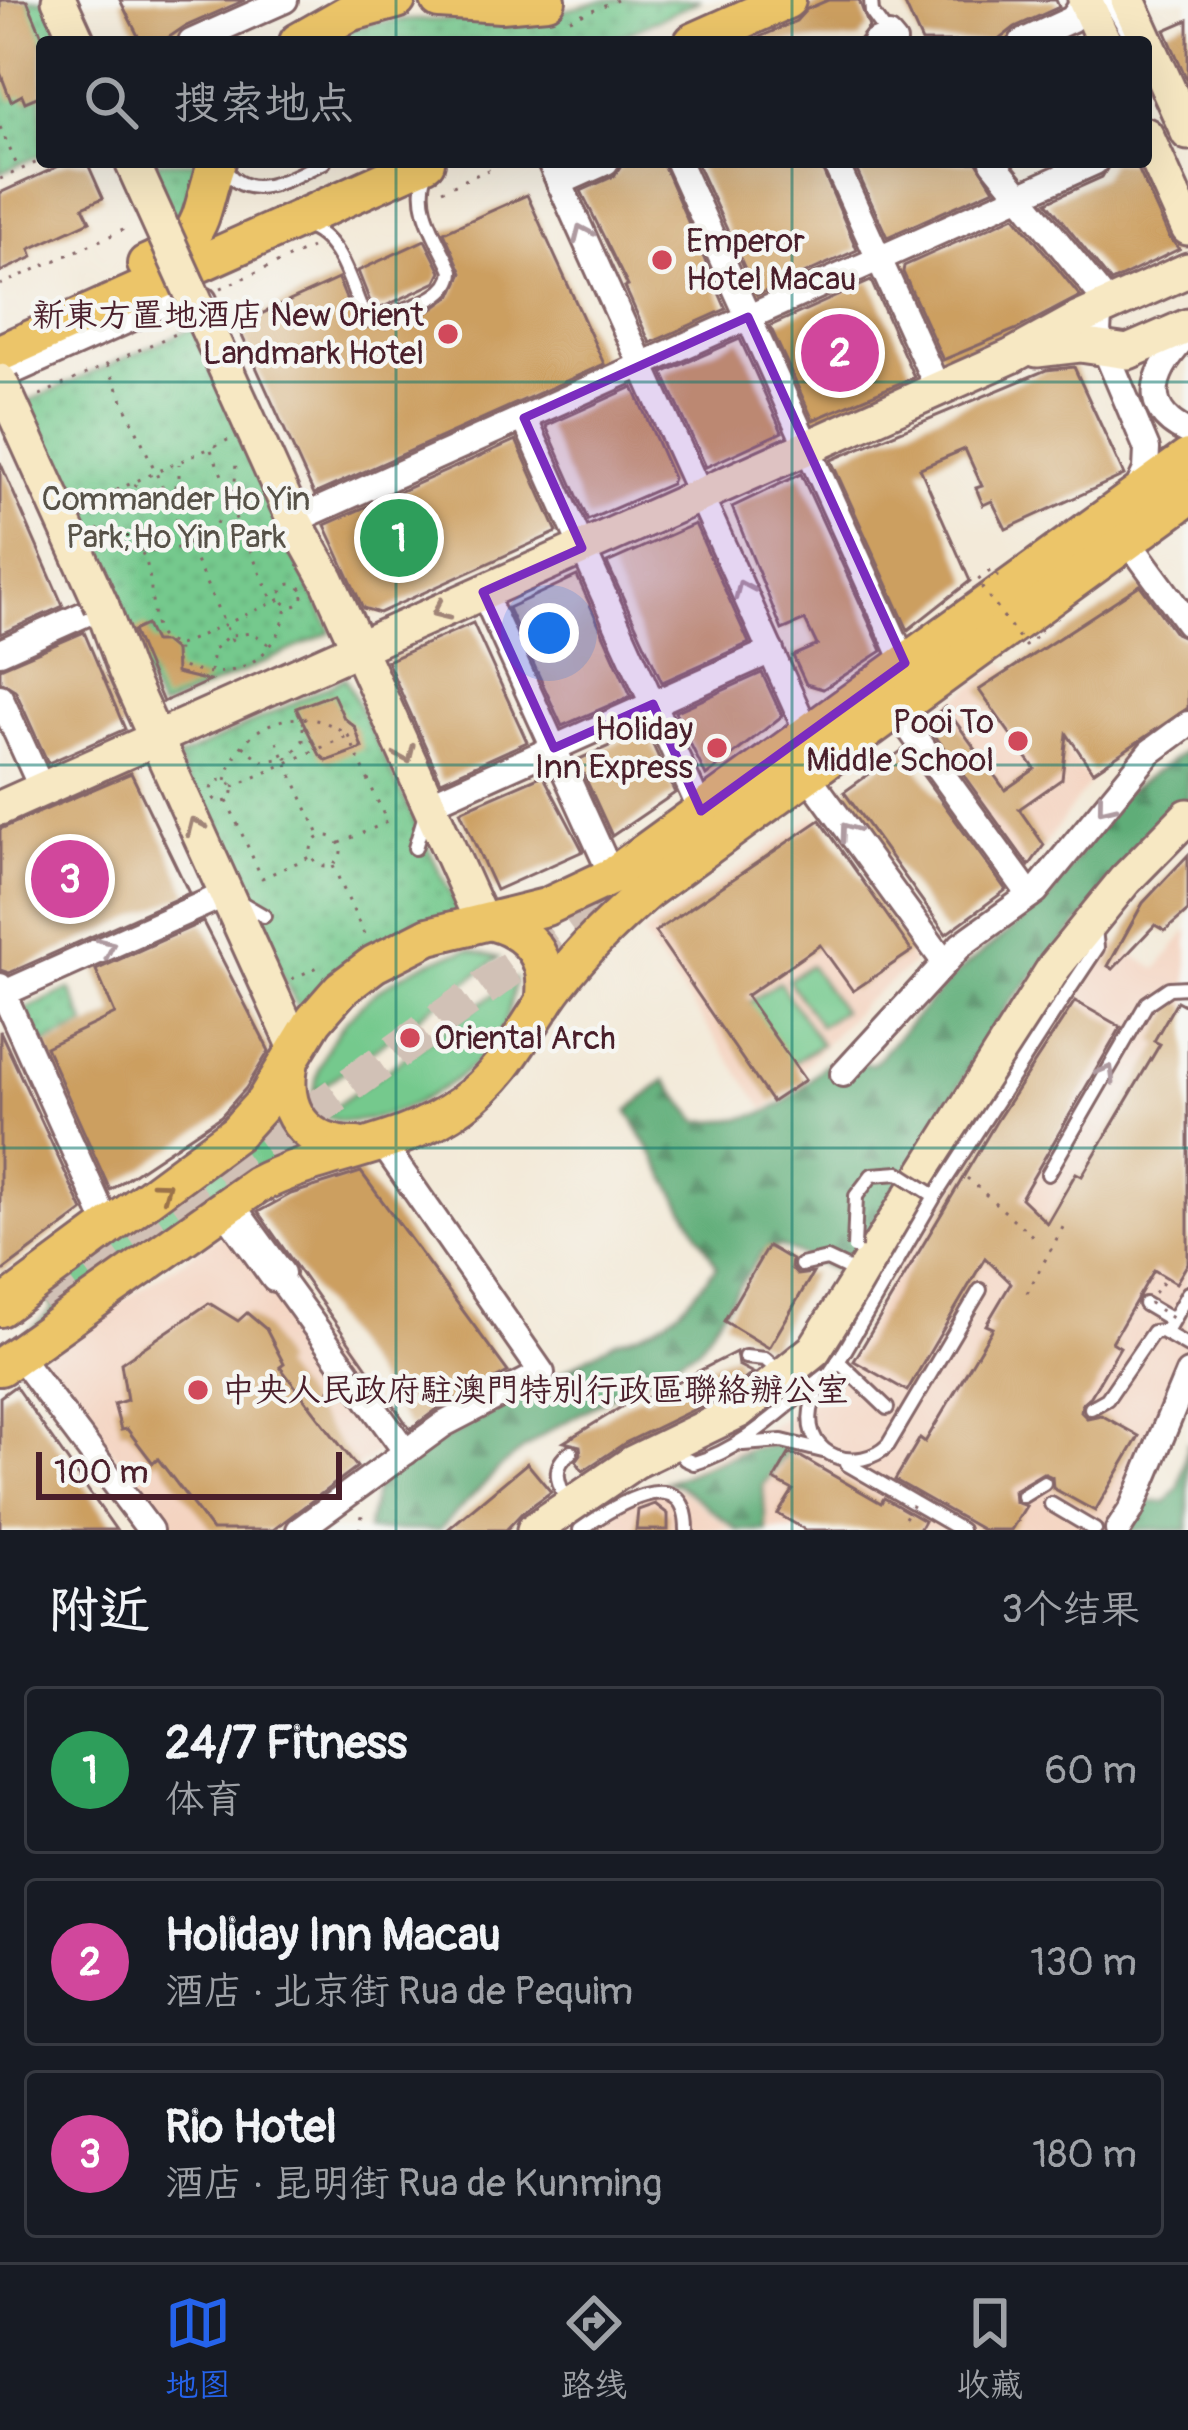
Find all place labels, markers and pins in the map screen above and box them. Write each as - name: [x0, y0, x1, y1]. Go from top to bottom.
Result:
- place label: Emperor Hotel Macau: [686, 221, 856, 300]
- marker: Emperor Hotel Macau: [649, 247, 675, 273]
- place label: 新東方置地酒店 New Orient Landmark Hotel: [32, 295, 425, 374]
- pin: 2: [801, 308, 879, 398]
- marker: 新東方置地酒店 New Orient Landmark Hotel: [435, 321, 461, 347]
- pin: 1: [360, 493, 438, 583]
- place label: Pooi To Middle School: [806, 702, 994, 781]
- place label: Holiday Inn Express: [535, 709, 693, 788]
- marker: Pooi To Middle School: [1005, 728, 1031, 754]
- marker: Holiday Inn Express: [704, 735, 730, 761]
- pin: 3: [31, 834, 109, 924]
- place label: Oriental Arch: [434, 1018, 616, 1059]
- marker: Oriental Arch: [397, 1025, 423, 1051]
- place label: 中央人民政府駐澳門特別行政區聯絡辦公室: [222, 1370, 849, 1411]
- marker: 中央人民政府駐澳門特別行政區聯絡辦公室: [185, 1377, 211, 1403]

